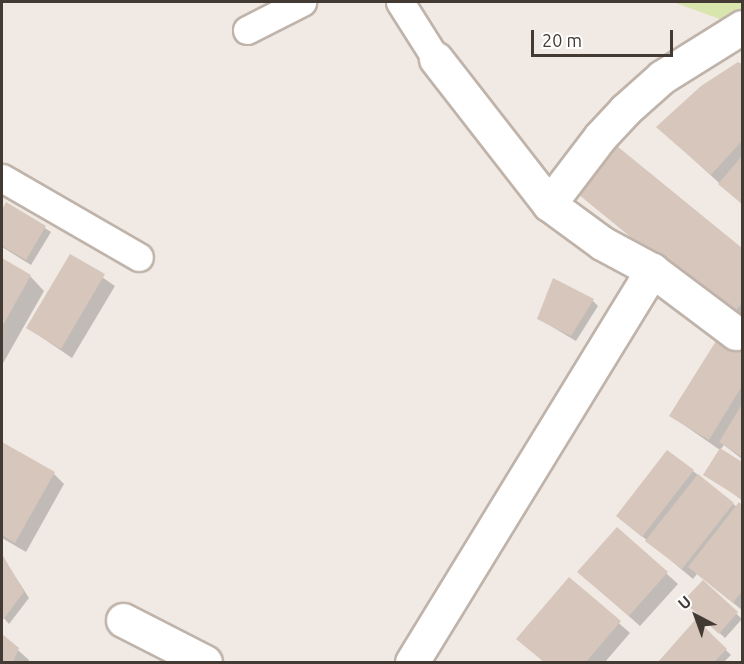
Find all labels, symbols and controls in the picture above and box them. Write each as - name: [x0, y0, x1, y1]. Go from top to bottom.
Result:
- scale bar: [534, 18, 676, 56]
- text: 20 m: [542, 30, 582, 50]
- north arrow: [666, 586, 726, 646]
- text: U: [674, 592, 694, 613]

